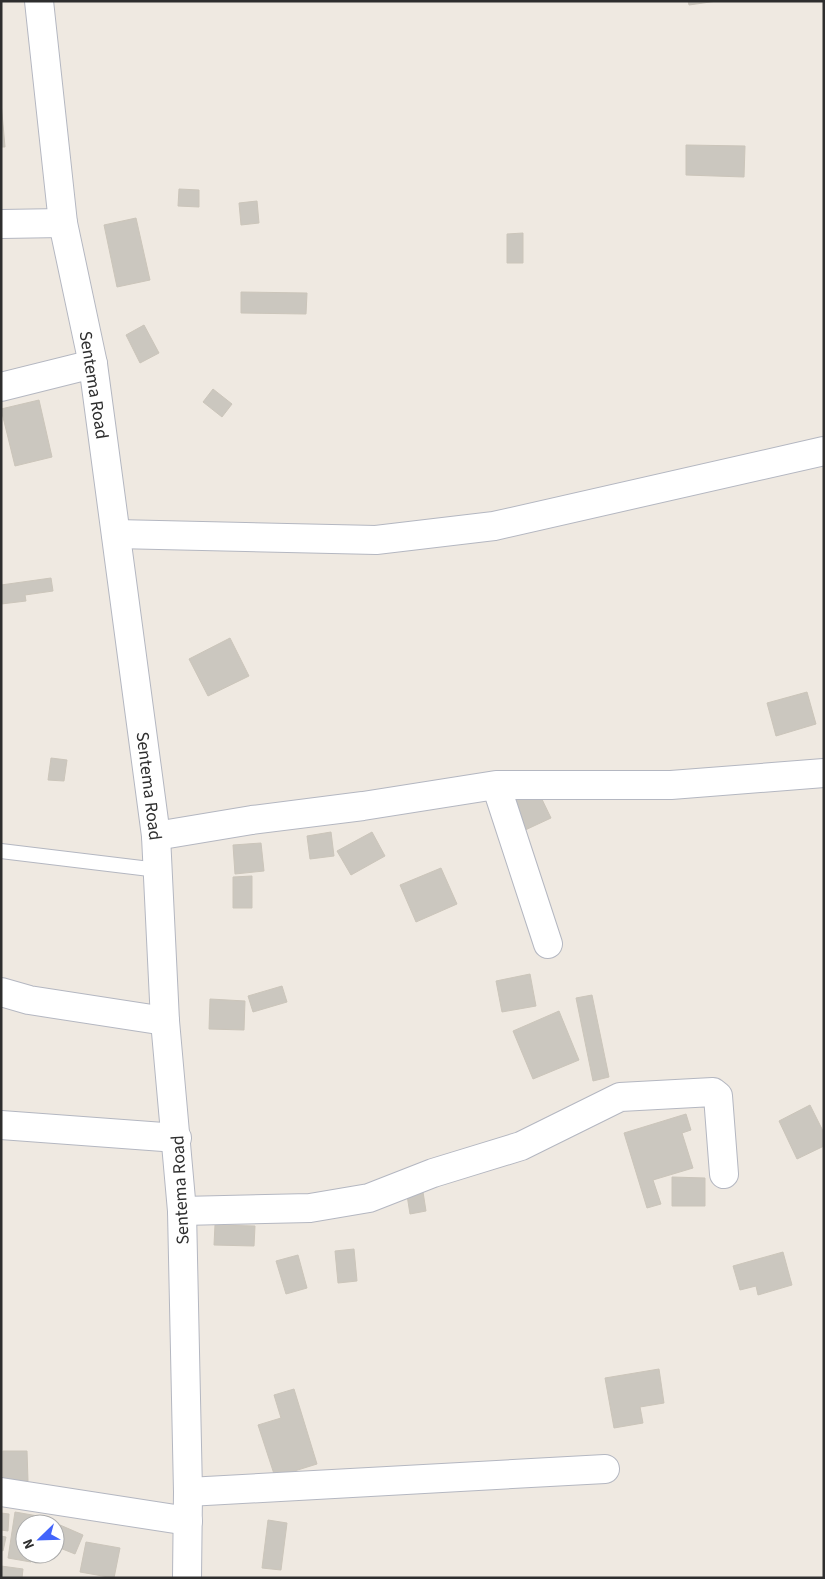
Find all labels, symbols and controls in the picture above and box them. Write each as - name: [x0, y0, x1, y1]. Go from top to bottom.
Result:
- street label: Sentema Road: [73, 329, 114, 441]
- street label: Sentema Road: [129, 730, 168, 842]
- street label: Sentema Road: [165, 1135, 196, 1245]
- north arrow: [15, 1514, 65, 1564]
- text: N: [18, 1535, 40, 1552]

